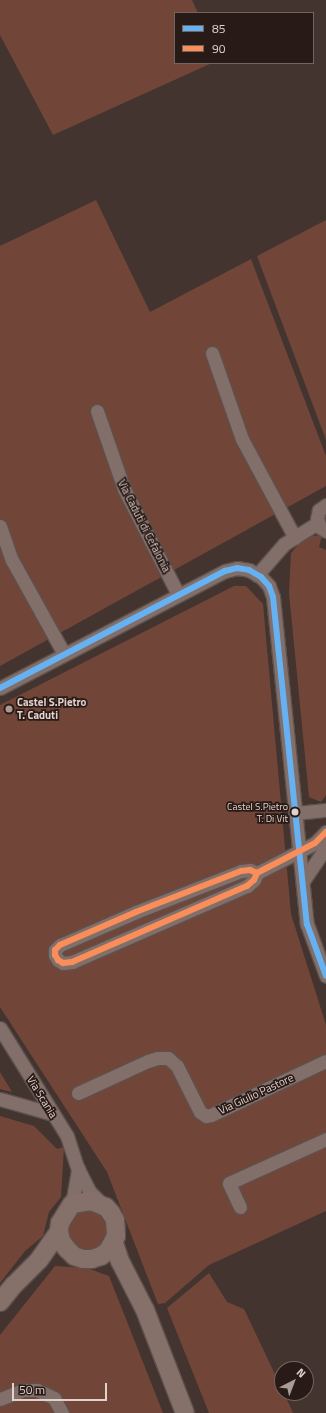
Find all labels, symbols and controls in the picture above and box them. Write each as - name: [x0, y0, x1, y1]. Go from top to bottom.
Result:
- legend: [174, 12, 314, 64]
- text: 85: [212, 19, 225, 38]
- text: 90: [212, 39, 225, 58]
- street label: Via Caduti di Cefalonia: [115, 478, 173, 574]
- place label: Castel S.Pietro T. Caduti: [17, 696, 86, 722]
- marker: Castel S.Pietro T. Caduti: [4, 704, 14, 714]
- place label: Castel S.Pietro T. Di Vit: [227, 800, 288, 824]
- marker: Castel S.Pietro T. Di Vit: [290, 807, 300, 817]
- street label: Via Giulio Pastore: [217, 1071, 295, 1117]
- street label: Via Scania: [24, 1074, 60, 1120]
- north arrow: [274, 1361, 314, 1401]
- text: N: [293, 1364, 310, 1381]
- scale bar: [14, 1375, 109, 1401]
- text: 50 m: [19, 1380, 45, 1399]

